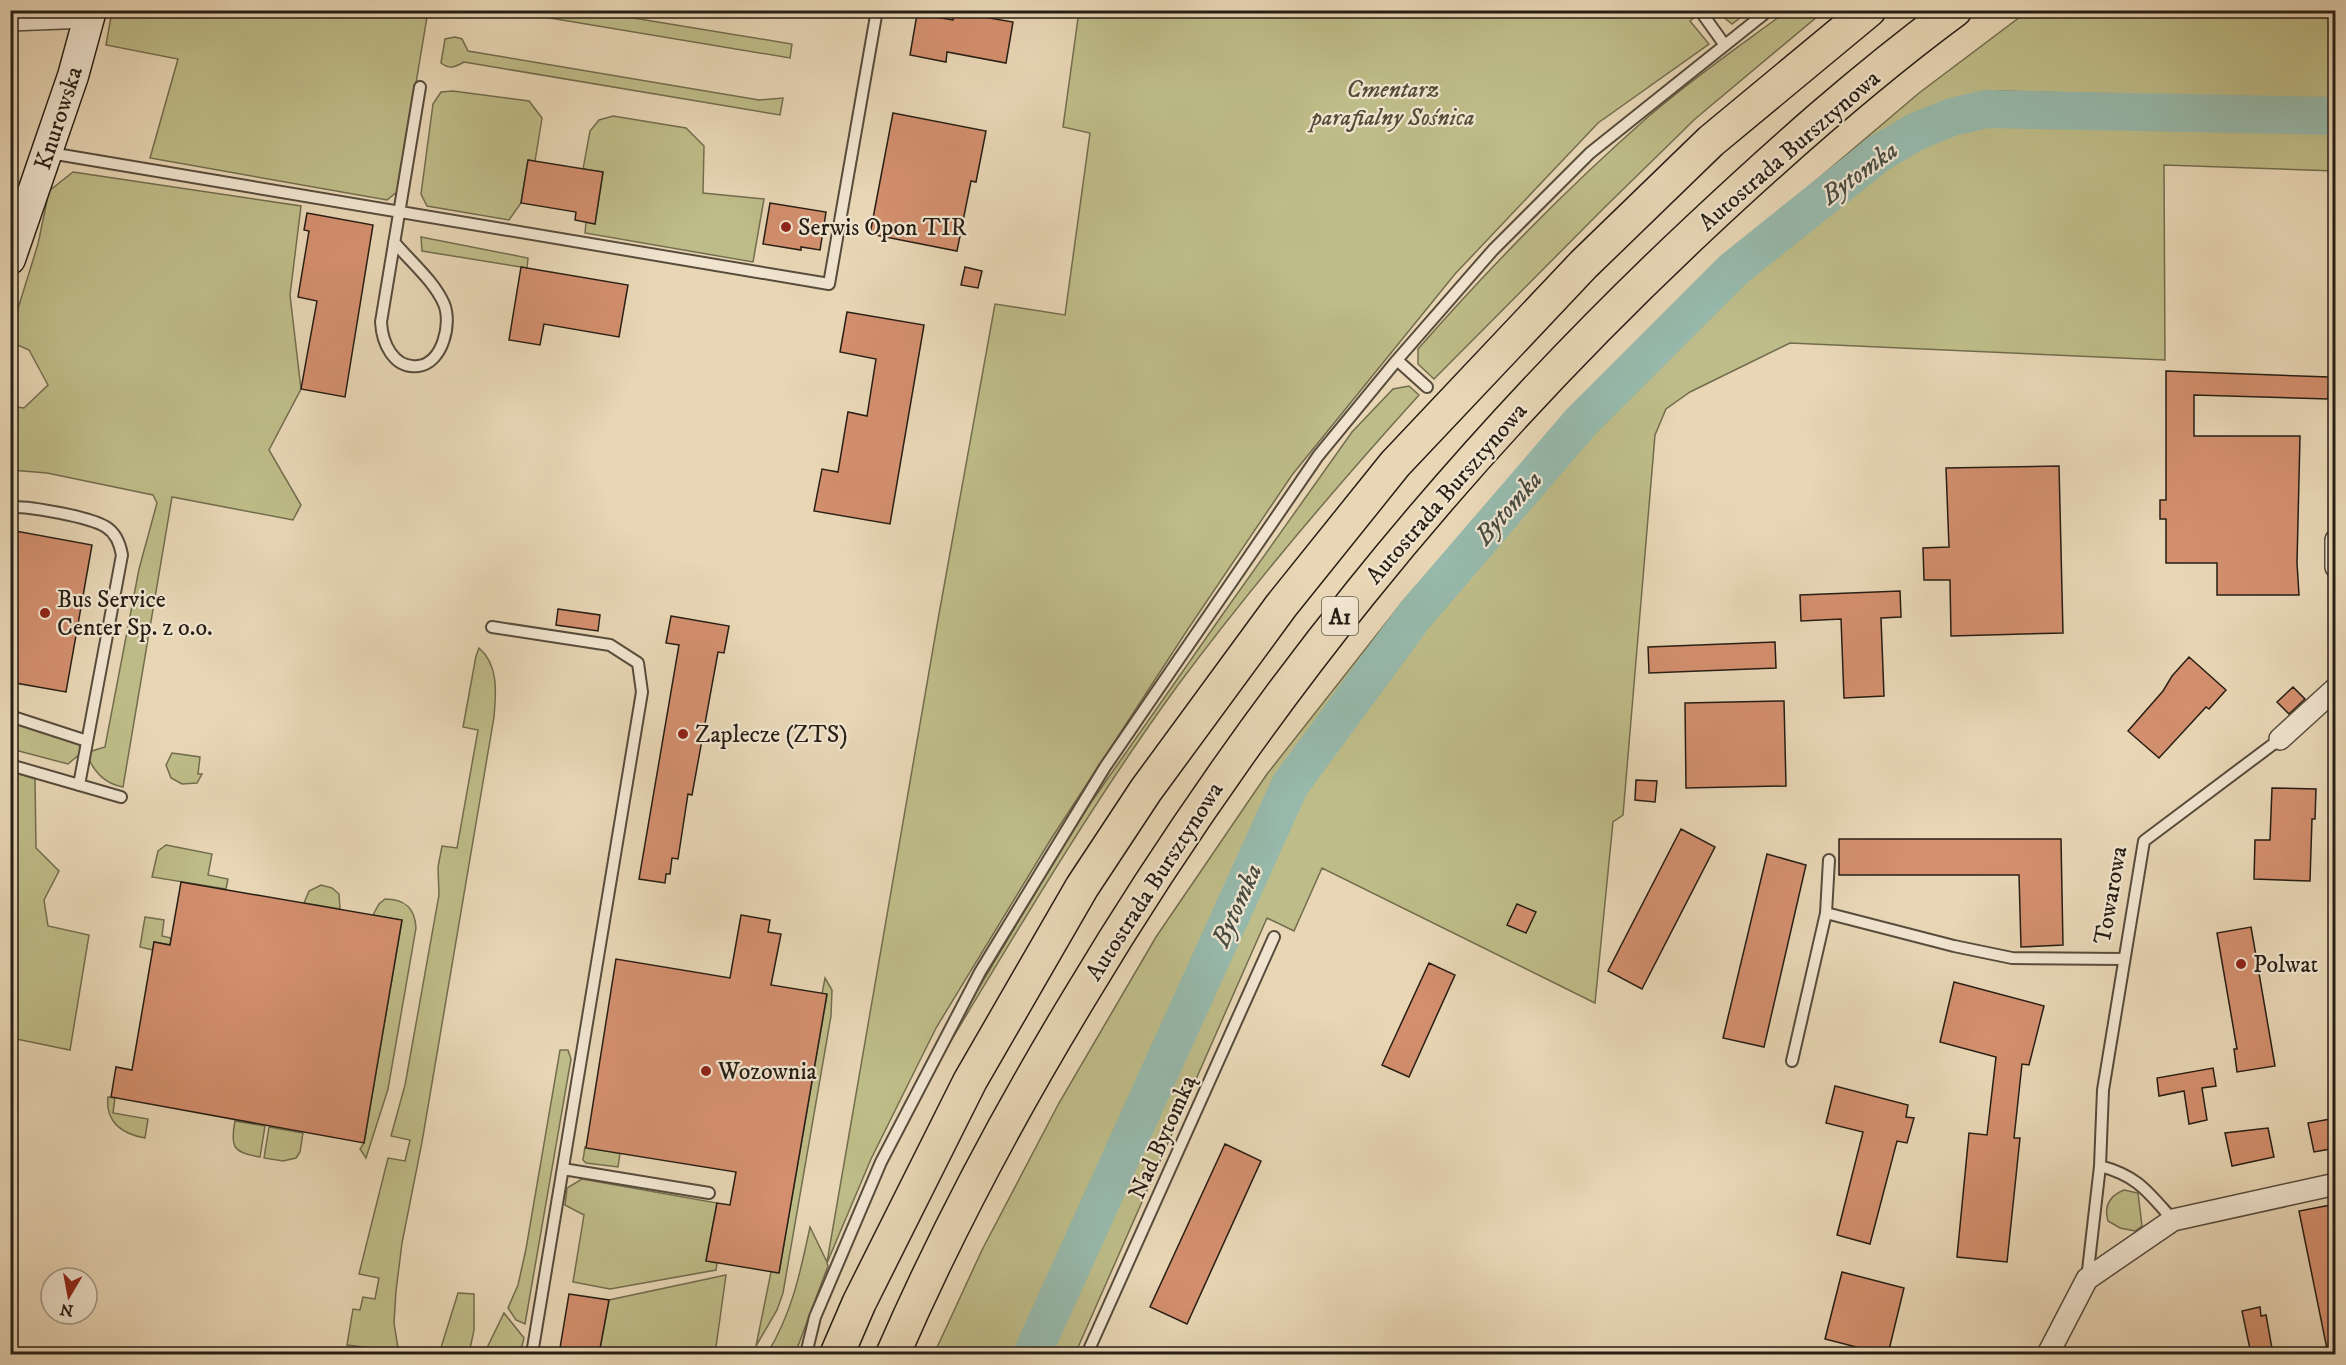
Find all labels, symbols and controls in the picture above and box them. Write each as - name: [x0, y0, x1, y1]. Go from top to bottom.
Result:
- street label: Knurowska: [28, 62, 90, 174]
- street label: Autostrada Bursztynowa: [1693, 63, 1887, 238]
- park label: Cmentarz parafialny Sośnica: [1307, 75, 1475, 133]
- water label: Bytomka: [1814, 134, 1905, 213]
- place label: Serwis Opon TIR: [798, 213, 967, 243]
- marker: Serwis Opon TIR: [779, 220, 793, 234]
- street label: Autostrada Bursztynowa: [1360, 396, 1534, 591]
- water label: Bytomka: [1467, 464, 1550, 553]
- place label: Bus Service Center Sp. z o.o.: [57, 585, 213, 643]
- road number: A1: [1322, 597, 1358, 635]
- marker: Bus Service Center Sp. z o.o.: [38, 606, 52, 620]
- place label: Zaplecze (ZTS): [695, 720, 848, 750]
- marker: Zaplecze (ZTS): [676, 727, 690, 741]
- street label: Autostrada Bursztynowa: [1079, 776, 1231, 987]
- street label: Towarowa: [2088, 843, 2134, 946]
- water label: Bytomka: [1204, 859, 1270, 953]
- place label: Polwat: [2253, 950, 2319, 980]
- marker: Polwat: [2234, 957, 2248, 971]
- place label: Wozownia: [717, 1057, 818, 1087]
- marker: Wozownia: [699, 1064, 713, 1078]
- street label: Nad Bytomką: [1122, 1070, 1204, 1204]
- north arrow: [39, 1266, 99, 1326]
- text: N: [58, 1299, 75, 1321]

